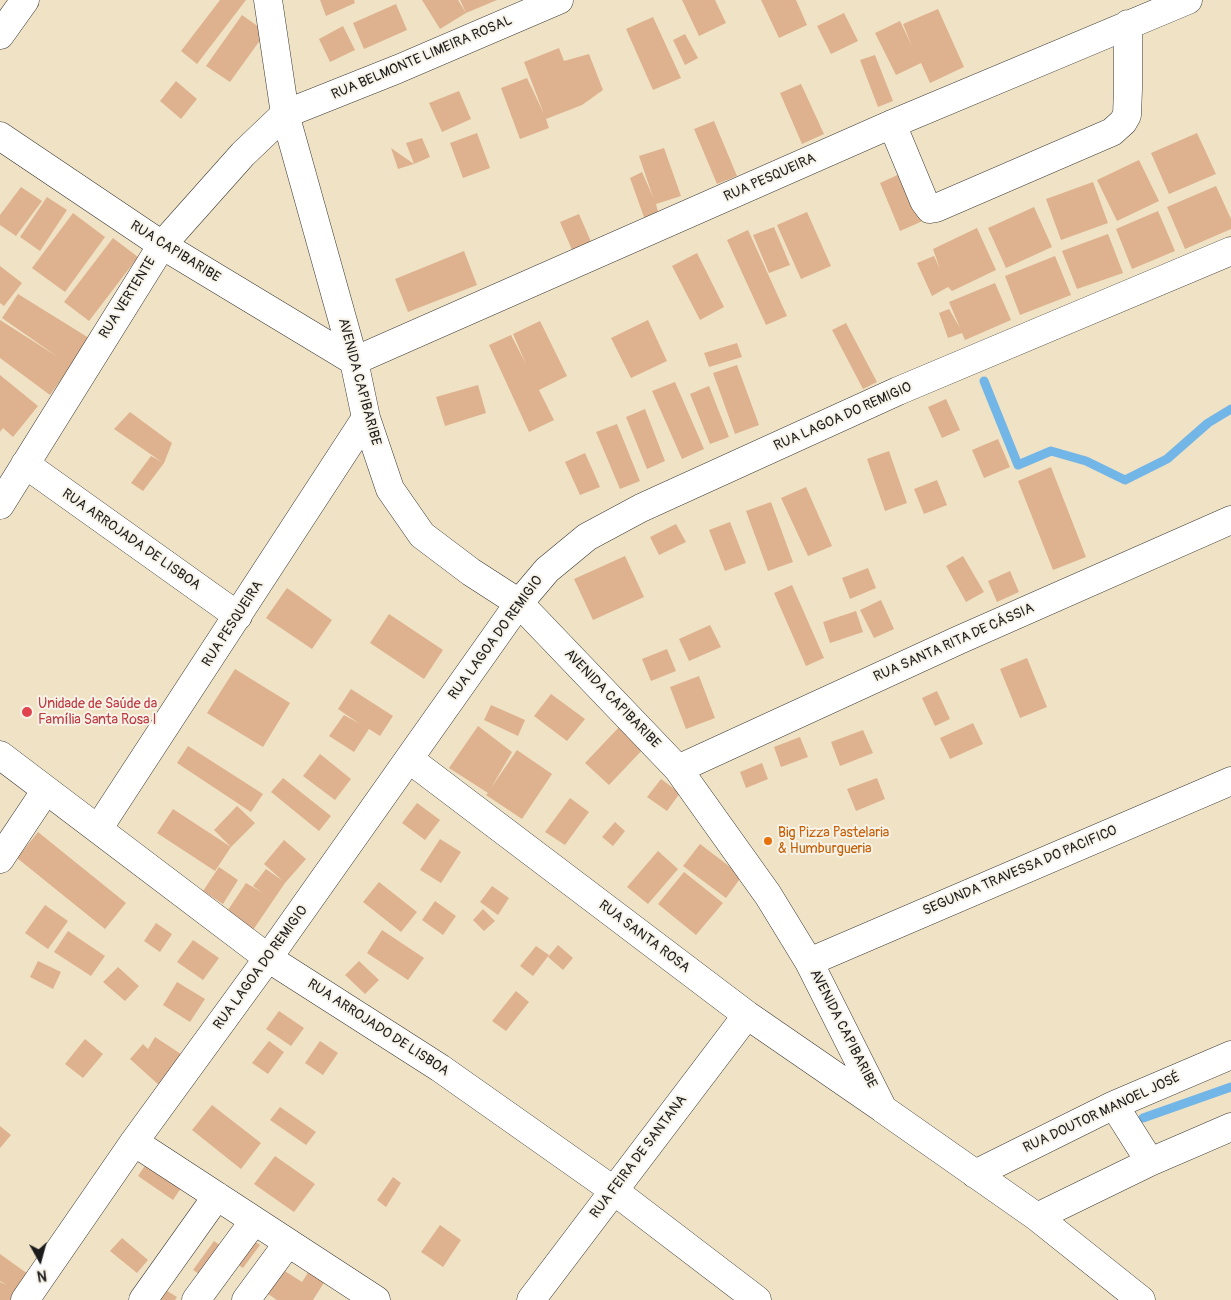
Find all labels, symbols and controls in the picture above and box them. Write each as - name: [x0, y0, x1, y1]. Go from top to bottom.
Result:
- street label: RUA BELMONTE LIMEIRA ROSAL: [329, 12, 515, 104]
- street label: RUA PESQUEIRA: [721, 150, 819, 206]
- street label: RUA CAPIBARIBE: [127, 218, 223, 286]
- street label: RUA VERTENTE: [96, 254, 160, 342]
- street label: AVENIDA CAPIBARIBE: [334, 316, 384, 448]
- street label: RUA LAGOA DO REMIGIO: [772, 379, 914, 455]
- street label: RUA ARROJADA DE LISBOA: [58, 486, 204, 594]
- street label: RUA LAGOA DO REMIGIO: [445, 573, 547, 703]
- street label: RUA PESQUEIRA: [199, 578, 267, 670]
- street label: RUA SANTA RITA DE CÁSSIA: [871, 600, 1037, 686]
- street label: AVENIDA CAPIBARIBE: [560, 646, 664, 752]
- place label: Unidade de Saúde da Família Santa Rosa I: [38, 696, 157, 729]
- marker: Unidade de Saúde da Família Santa Rosa I: [20, 705, 34, 719]
- street label: SEGUNDA TRAVESSA DO PACIFICO: [920, 822, 1120, 920]
- place label: Big Pizza Pastelaria & Humburgueria: [778, 825, 889, 858]
- marker: Big Pizza Pastelaria & Humburgueria: [762, 835, 774, 847]
- street label: RUA SANTA ROSA: [595, 897, 693, 977]
- street label: RUA LAGOA DO REMIGIO: [210, 903, 312, 1033]
- street label: AVENIDA CAPIBARIBE: [806, 967, 880, 1091]
- street label: RUA ARROJADO DE LISBOA: [304, 976, 452, 1080]
- street label: RUA DOUTOR MANOEL JOSÉ: [1021, 1069, 1183, 1157]
- street label: RUA FEIRA DE SANTANA: [587, 1092, 691, 1222]
- north arrow: [15, 1235, 65, 1285]
- text: N: [36, 1266, 48, 1284]

